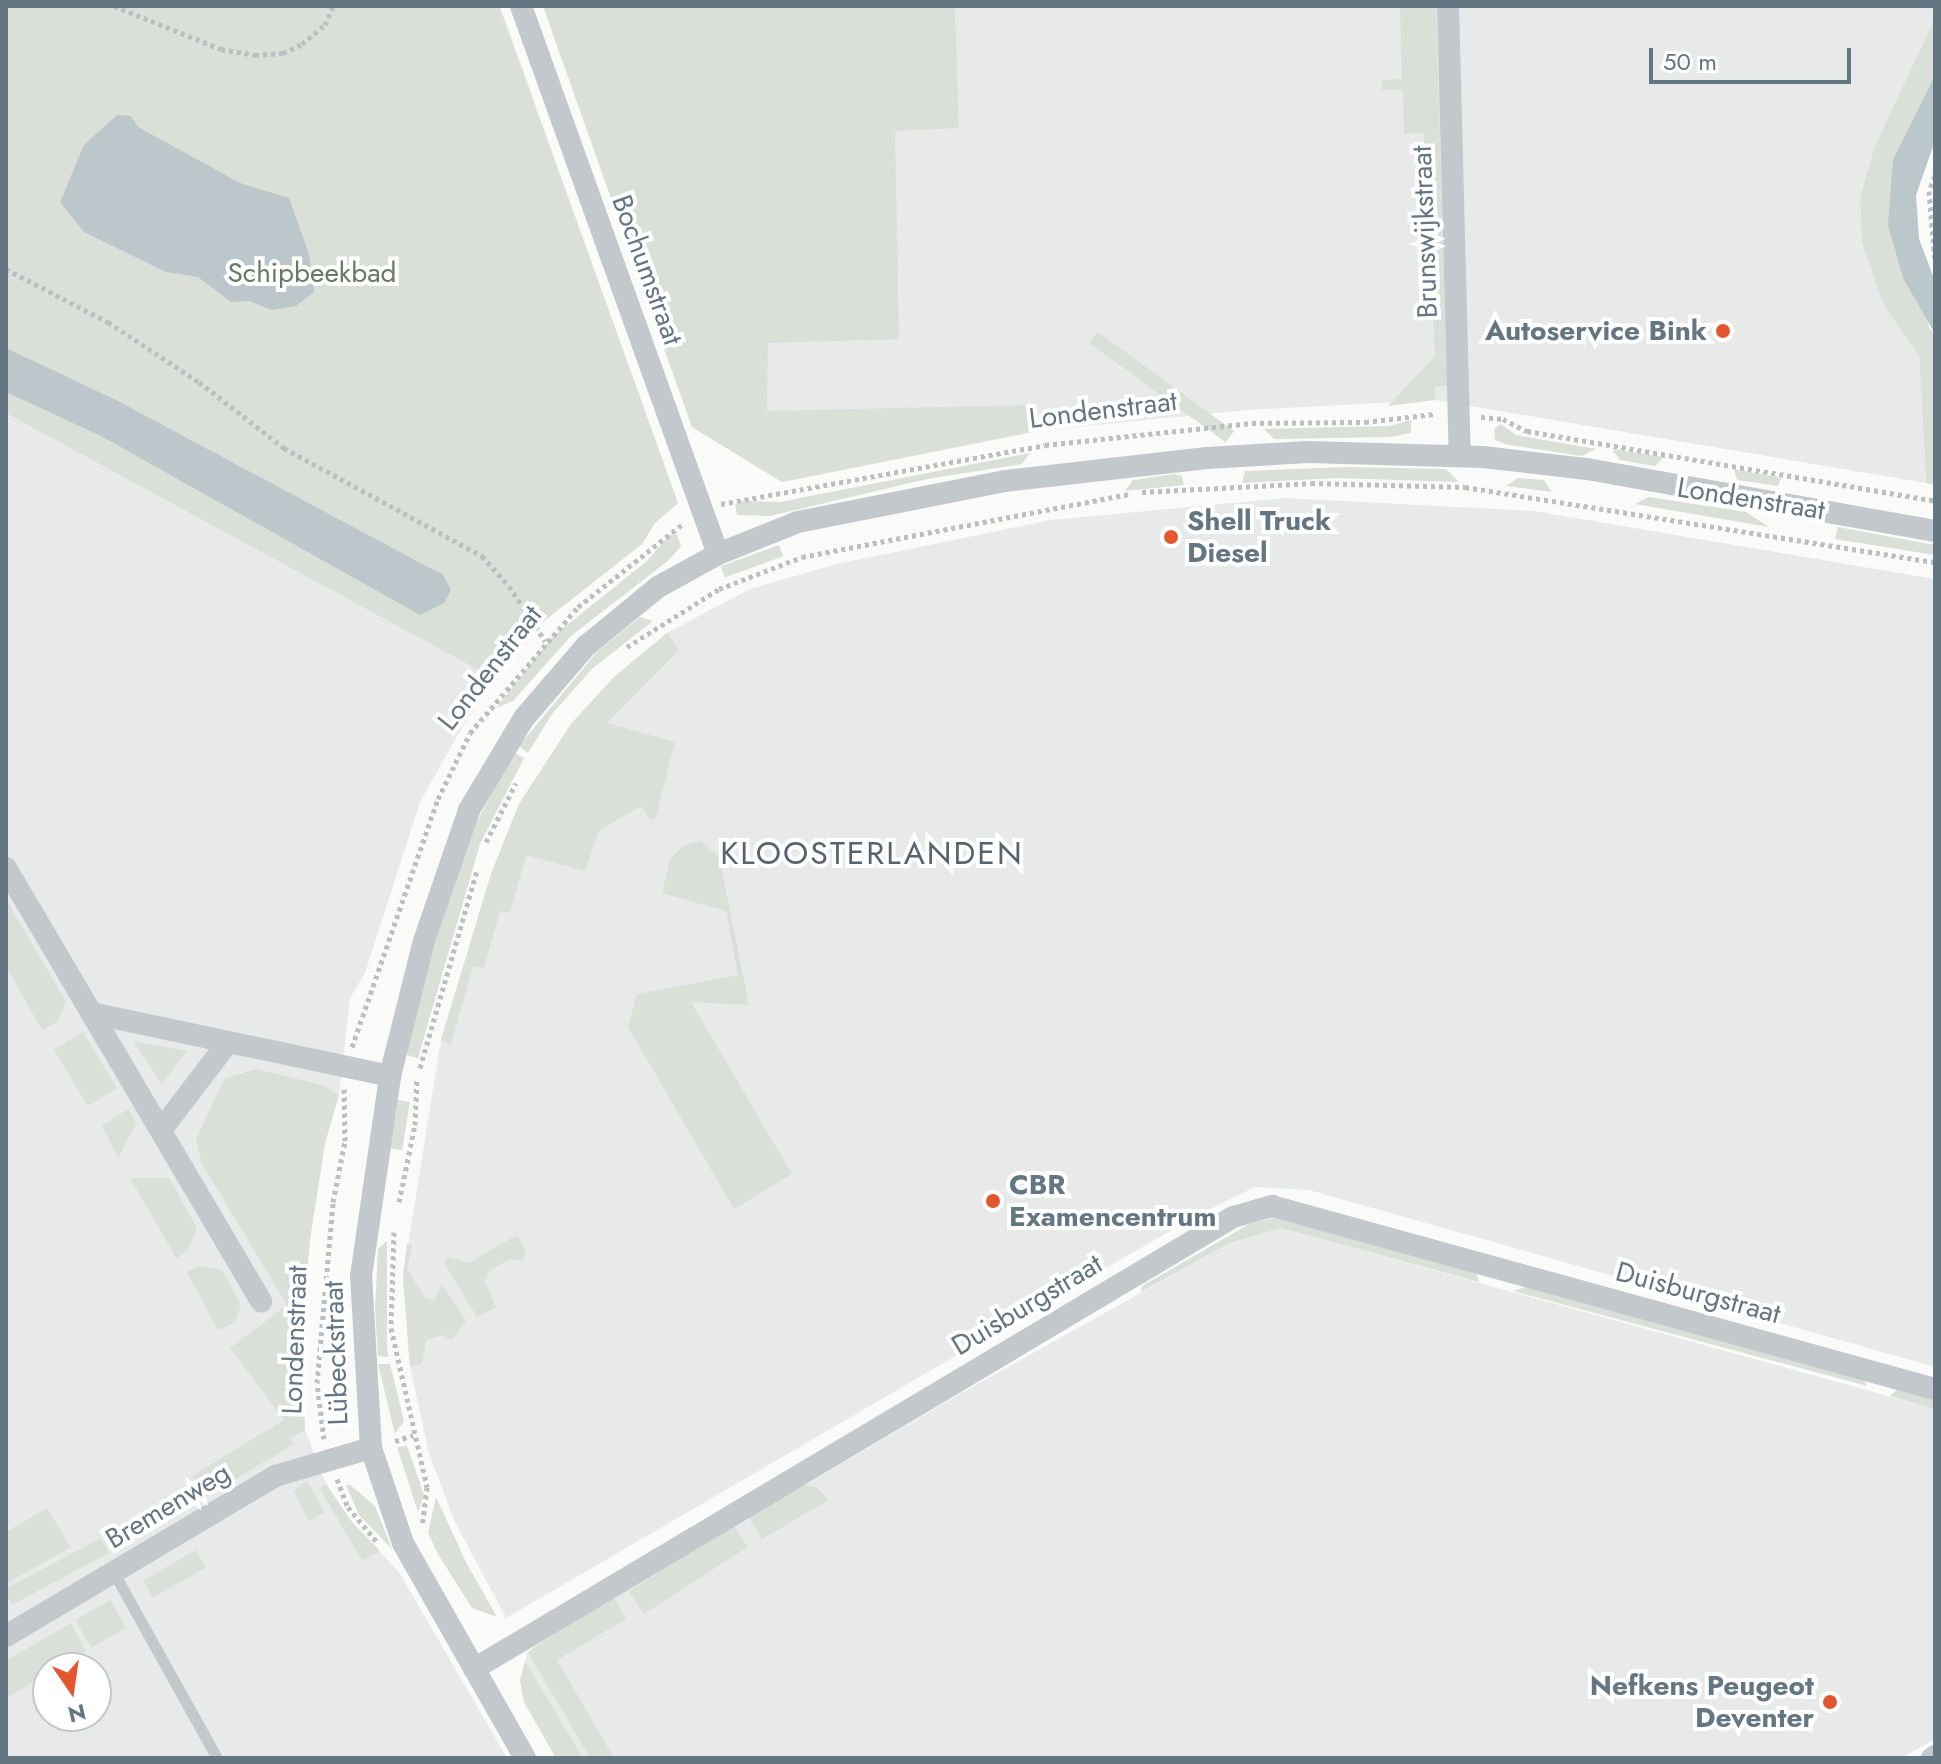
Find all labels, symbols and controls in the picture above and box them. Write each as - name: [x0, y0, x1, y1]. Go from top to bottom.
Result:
- scale bar: [1653, 32, 1855, 82]
- text: 50 m: [1663, 44, 1717, 79]
- street label: Brunswijkstraat: [1405, 145, 1445, 319]
- street label: Bochumstraat: [604, 191, 690, 349]
- park label: Schipbeekbad: [227, 256, 397, 290]
- place label: Autoservice Bink: [1485, 314, 1707, 348]
- marker: Autoservice Bink: [1714, 322, 1732, 340]
- street label: Londenstraat: [1027, 384, 1179, 436]
- street label: Londenstraat: [1675, 471, 1827, 527]
- place label: Shell Truck Diesel: [1187, 504, 1331, 570]
- marker: Shell Truck Diesel: [1162, 528, 1180, 546]
- street label: Londenstraat: [431, 599, 549, 737]
- district label: KLOOSTERLANDEN: [720, 834, 1024, 872]
- place label: CBR Examencentrum: [1009, 1168, 1216, 1234]
- marker: CBR Examencentrum: [984, 1192, 1002, 1210]
- street label: Duisburgstraat: [946, 1247, 1108, 1363]
- street label: Duisburgstraat: [1612, 1255, 1784, 1331]
- street label: Londenstraat: [276, 1265, 314, 1415]
- street label: Lübeckstraat: [317, 1280, 355, 1426]
- street label: Bremenweg: [100, 1456, 236, 1556]
- north arrow: [32, 1652, 112, 1732]
- place label: Nefkens Peugeot Deventer: [1590, 1669, 1814, 1735]
- marker: Nefkens Peugeot Deventer: [1821, 1693, 1839, 1711]
- text: N: [65, 1696, 89, 1731]

